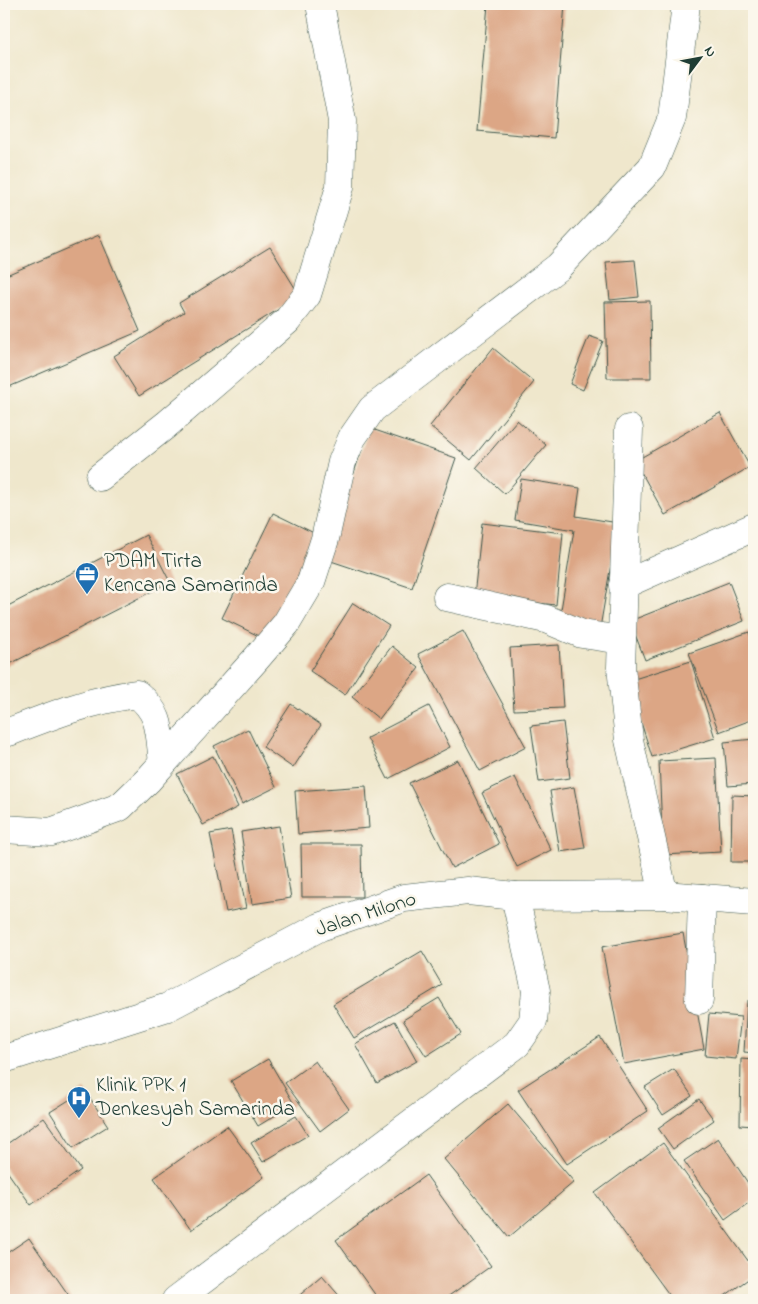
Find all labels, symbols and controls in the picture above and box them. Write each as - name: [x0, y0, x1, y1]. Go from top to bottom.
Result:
- north arrow: [676, 32, 726, 82]
- text: N: [698, 42, 721, 61]
- place label: PDAM Tirta Kencana Samarinda: [104, 547, 278, 601]
- office icon: PDAM Tirta Kencana Samarinda: [74, 561, 100, 595]
- street label: Jalan Milono: [312, 885, 420, 945]
- place label: Klinik PPK 1 Denkesyah Samarinda: [95, 1071, 295, 1127]
- hospital icon: Klinik PPK 1 Denkesyah Samarinda: [66, 1085, 92, 1119]

